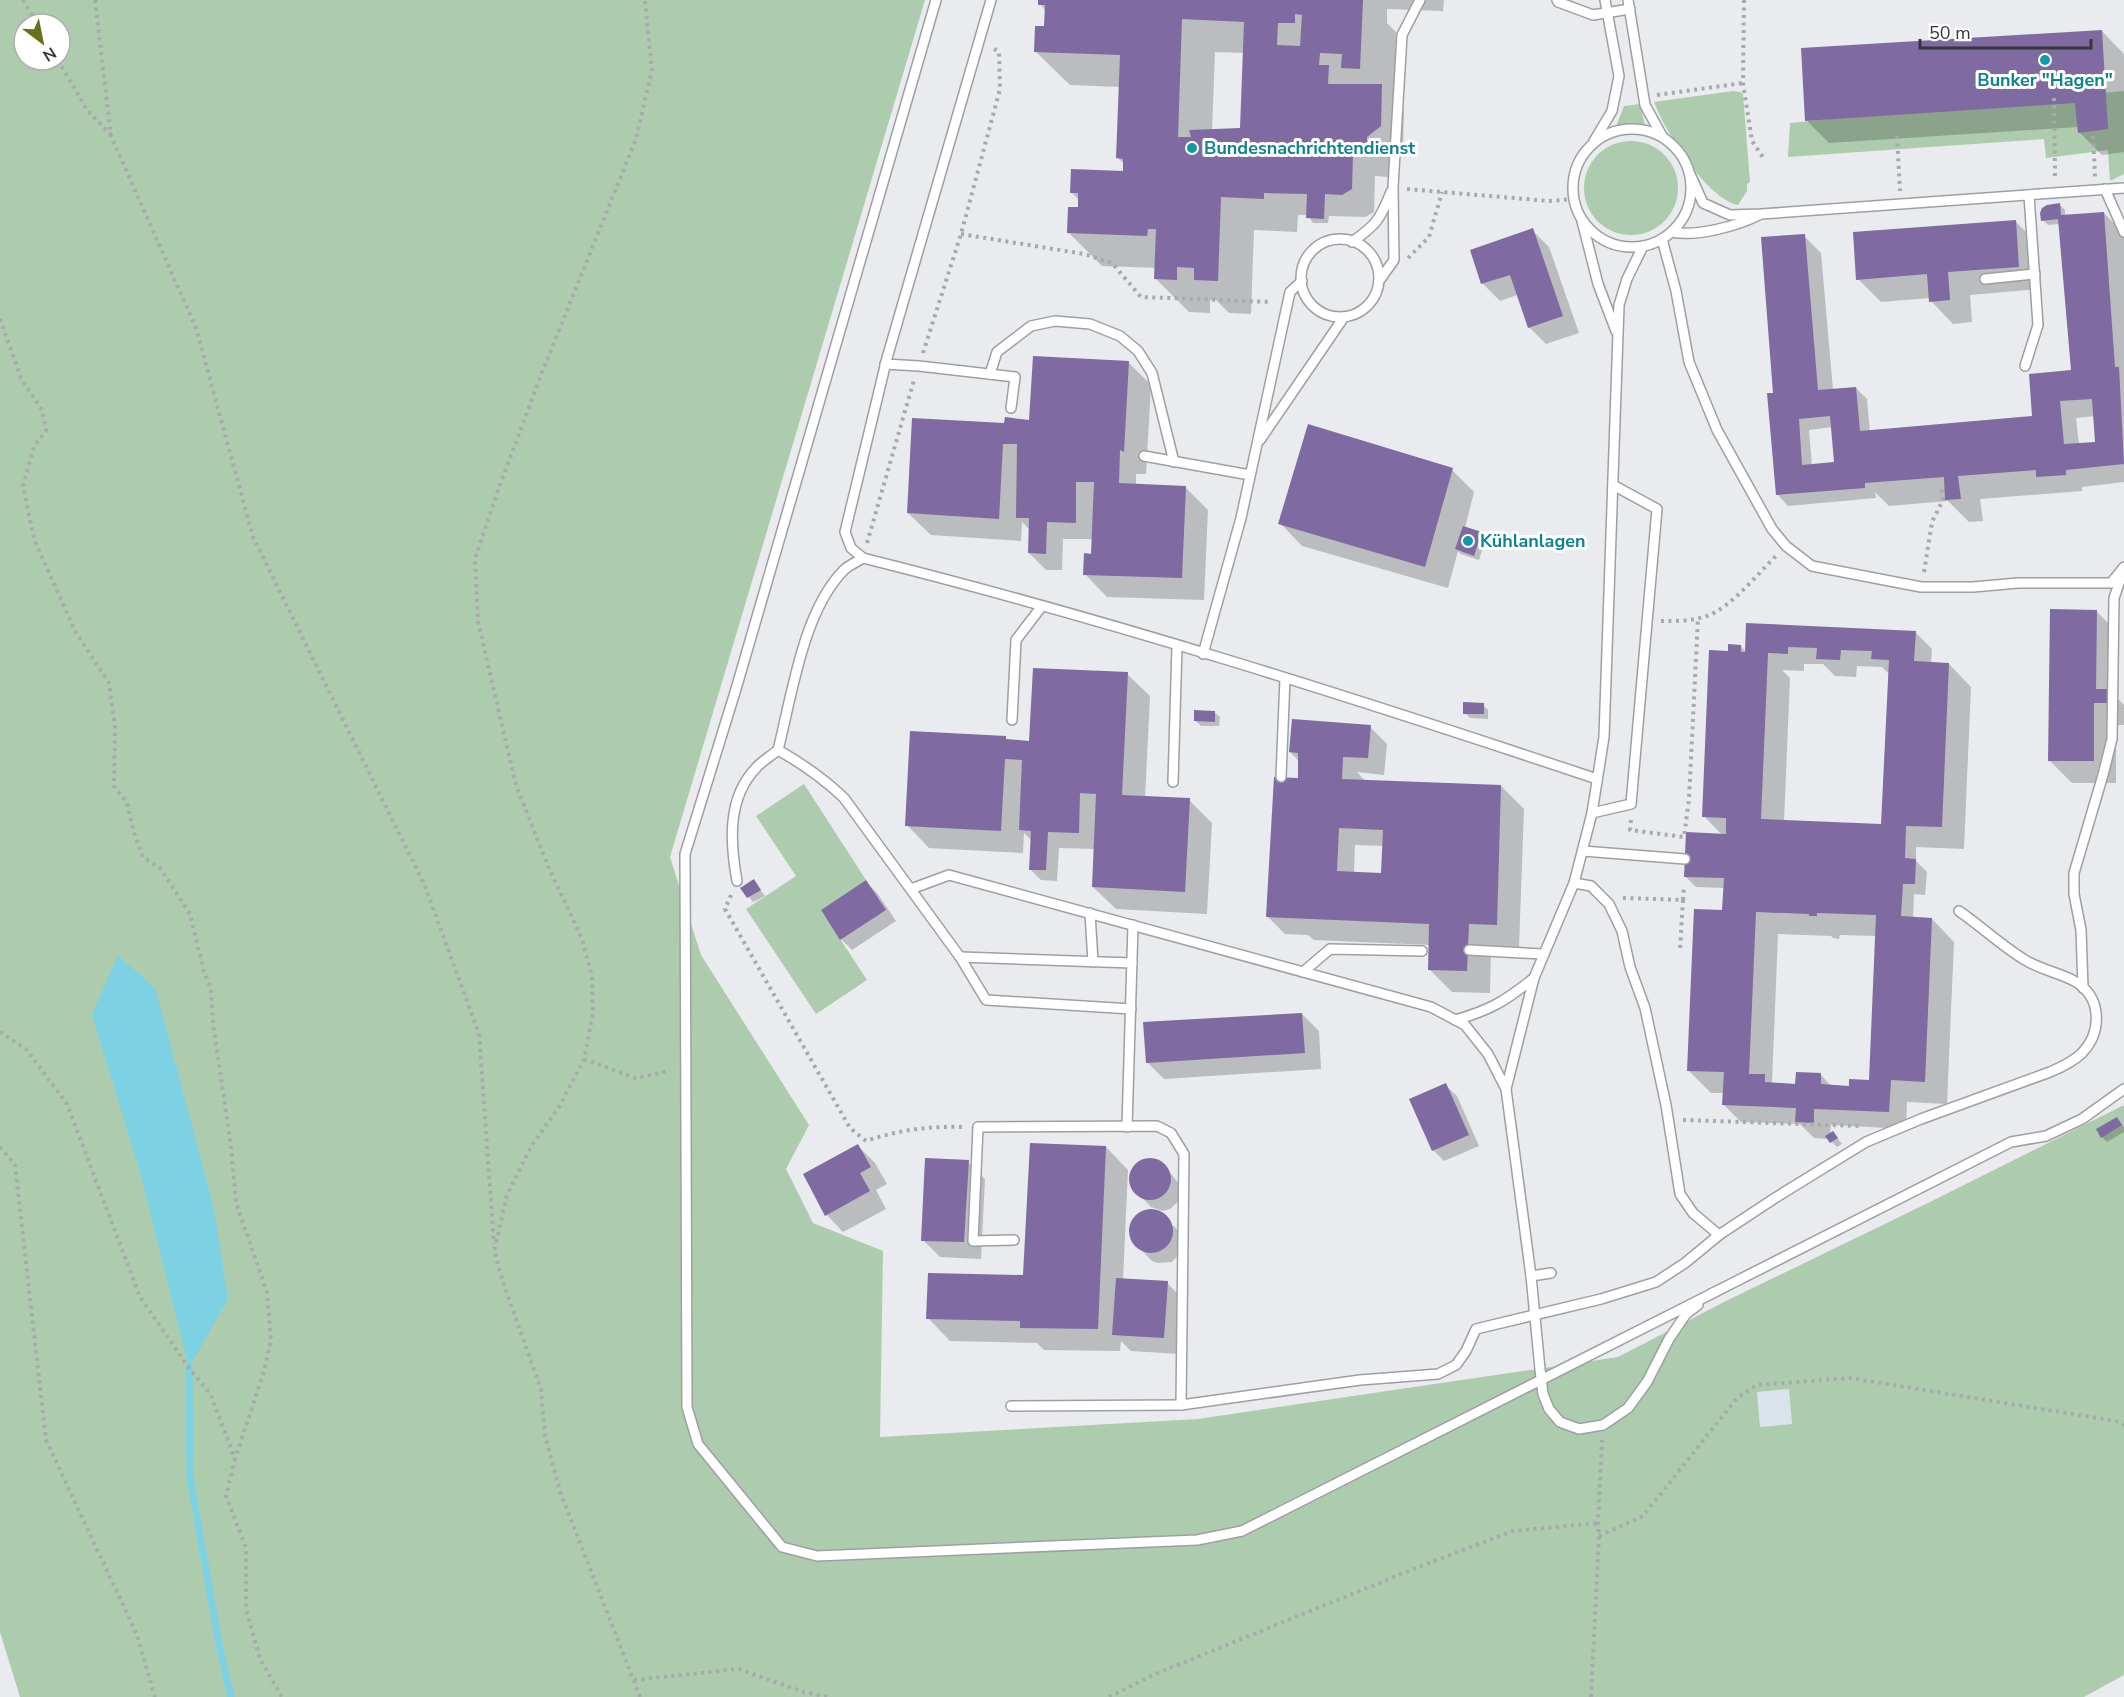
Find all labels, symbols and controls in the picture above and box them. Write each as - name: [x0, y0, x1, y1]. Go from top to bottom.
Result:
- north arrow: [12, 12, 72, 72]
- scale bar: [1920, 12, 2091, 50]
- text: 50 m: [1929, 21, 1971, 45]
- text: N: [39, 41, 60, 66]
- marker: Bunker "Hagen": [2038, 53, 2052, 67]
- place label: Bunker "Hagen": [1977, 68, 2113, 92]
- place label: Bundesnachrichtendienst: [1204, 136, 1415, 160]
- marker: Bundesnachrichtendienst: [1185, 141, 1199, 155]
- place label: Kühlanlagen: [1480, 529, 1586, 553]
- marker: Kühlanlagen: [1461, 534, 1475, 548]

